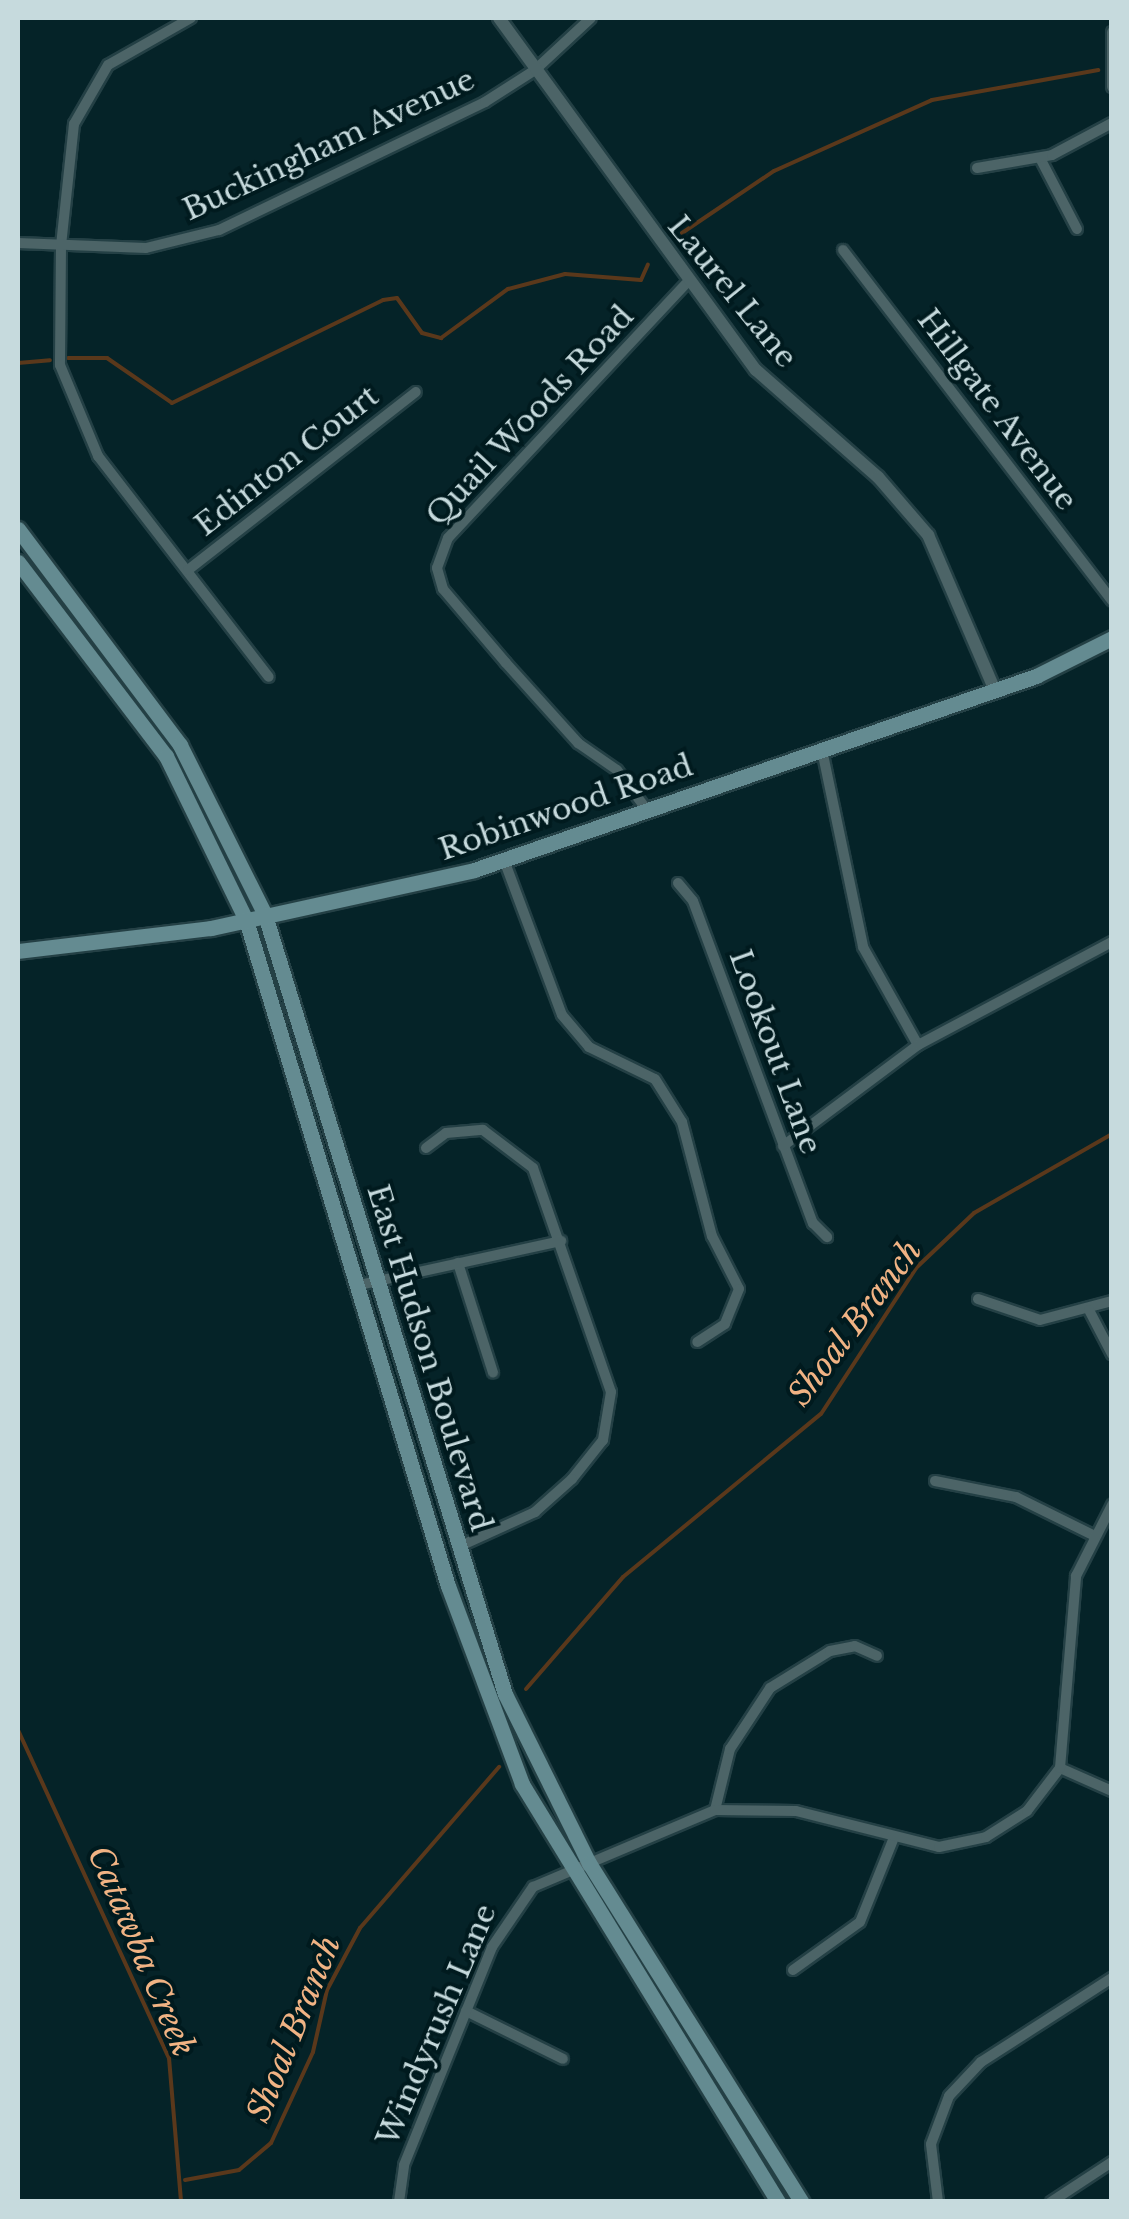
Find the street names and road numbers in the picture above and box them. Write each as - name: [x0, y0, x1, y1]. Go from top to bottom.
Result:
- street label: Buckingham Avenue: [177, 61, 481, 229]
- street label: Laurel Lane: [660, 209, 804, 375]
- street label: Quail Woods Road: [419, 298, 641, 534]
- street label: Hillgate Avenue: [909, 302, 1085, 518]
- street label: Edinton Court: [188, 378, 386, 544]
- street label: Robinwood Road: [434, 748, 698, 868]
- street label: Lookout Lane: [721, 945, 829, 1159]
- street label: East Hudson Boulevard: [359, 1181, 499, 1535]
- street label: Windyrush Lane: [370, 1899, 504, 2151]

